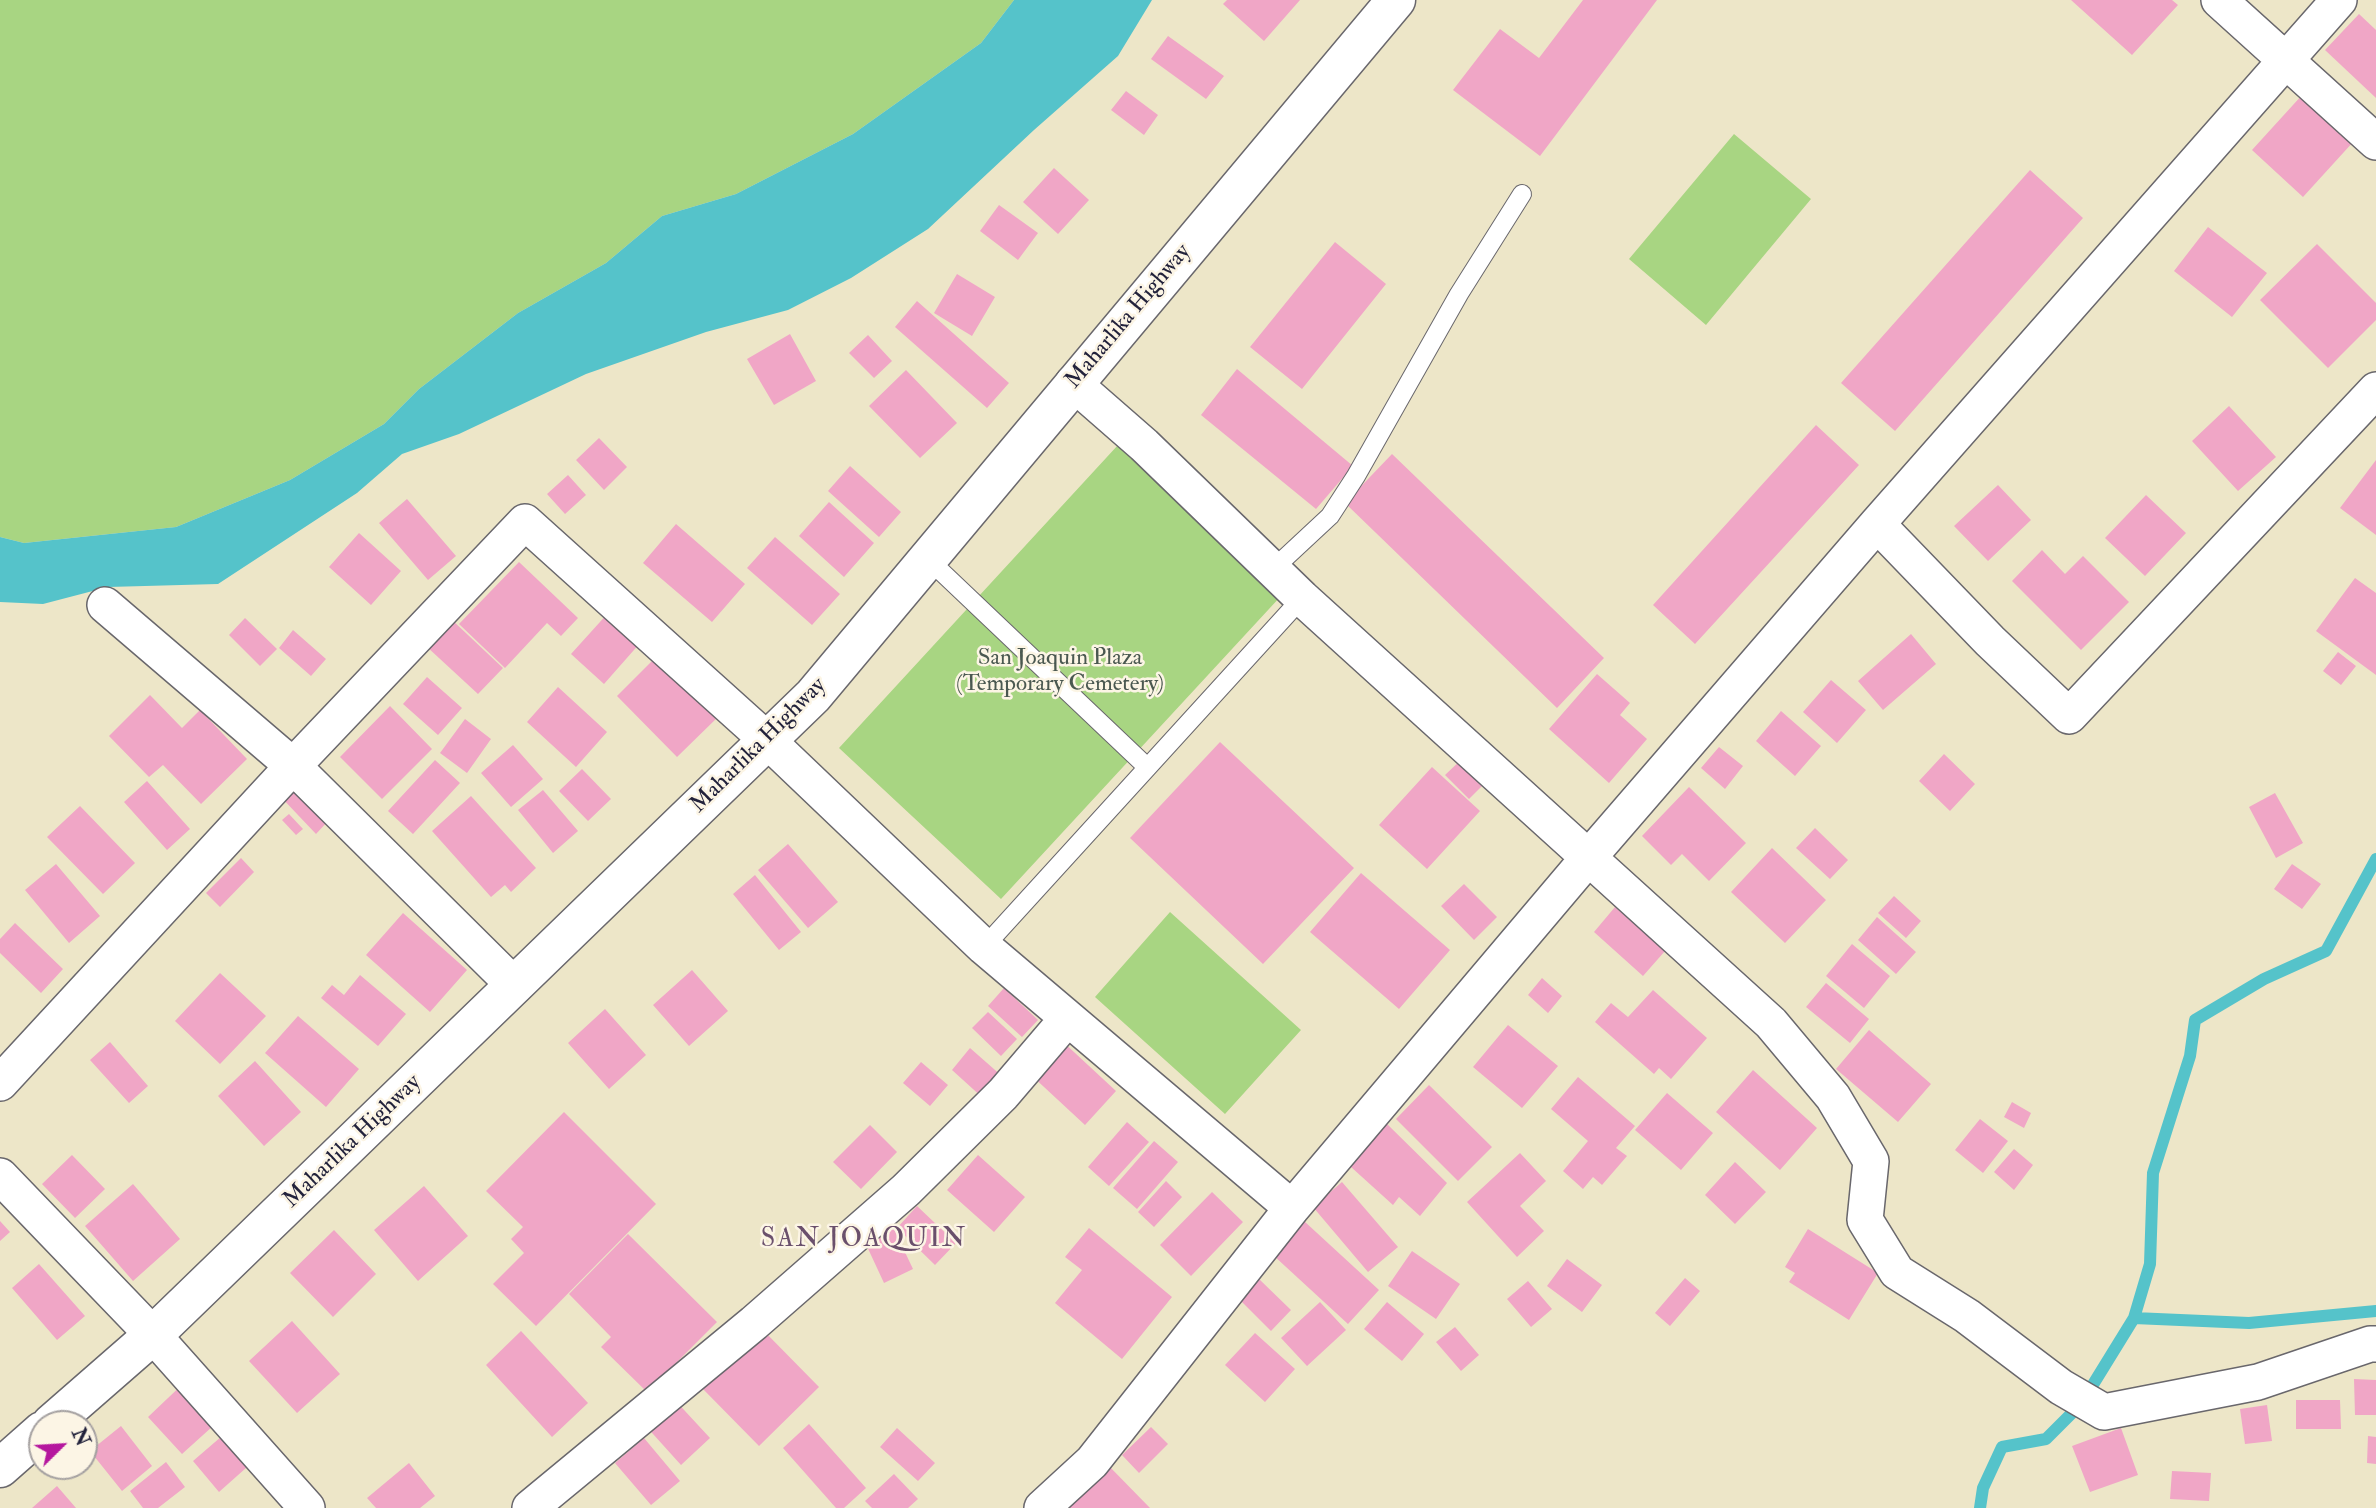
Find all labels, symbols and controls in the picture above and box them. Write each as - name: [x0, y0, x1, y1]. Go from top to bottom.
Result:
- street label: Maharlika Highway: [1061, 239, 1197, 395]
- park label: San Joaquin Plaza (Temporary Cemetery): [956, 645, 1164, 699]
- street label: Maharlika Highway: [686, 673, 832, 819]
- street label: Maharlika Highway: [279, 1069, 427, 1215]
- district label: SAN JOAQUIN: [762, 1224, 966, 1256]
- north arrow: [28, 1410, 98, 1480]
- text: N: [66, 1425, 95, 1450]

